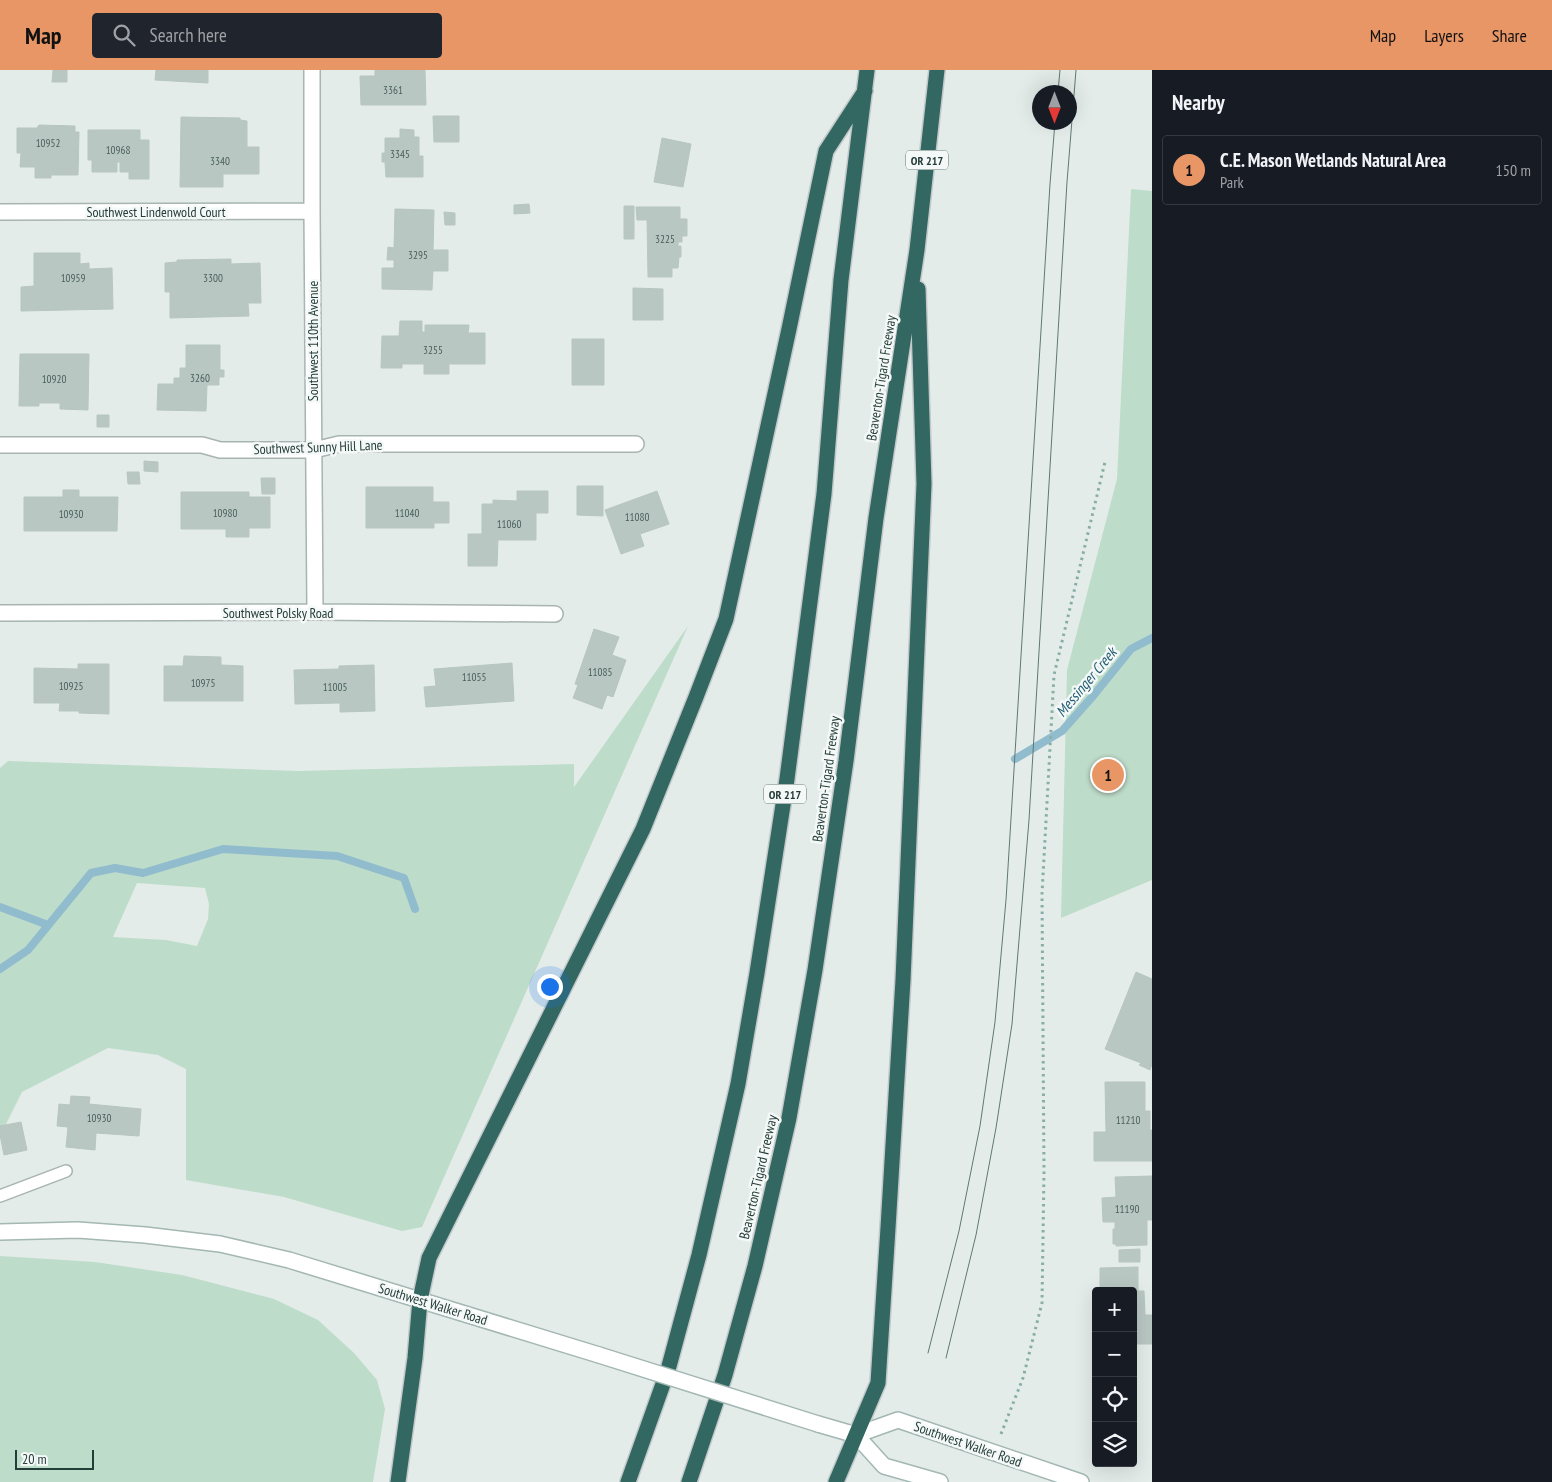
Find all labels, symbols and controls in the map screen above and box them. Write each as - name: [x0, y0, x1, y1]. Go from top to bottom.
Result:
- search box: [92, 13, 442, 58]
- text: Map: [25, 20, 62, 51]
- icon: search: [110, 21, 138, 49]
- text: Search here: [150, 23, 227, 47]
- text: Map: [1370, 24, 1396, 47]
- text: Layers: [1424, 24, 1464, 47]
- text: Share: [1492, 24, 1527, 47]
- house number: 3361: [383, 83, 403, 97]
- north arrow: [1032, 85, 1077, 130]
- text: Nearby: [1172, 89, 1225, 116]
- house number: 10952: [36, 136, 60, 150]
- house number: 10968: [106, 143, 130, 157]
- house number: 3345: [390, 147, 410, 161]
- text: C.E. Mason Wetlands Natural Area: [1220, 148, 1446, 172]
- road number: OR 217: [906, 150, 948, 170]
- house number: 3340: [210, 154, 230, 168]
- text: 1: [1185, 160, 1193, 180]
- text: 150 m: [1496, 160, 1531, 180]
- text: Park: [1220, 172, 1244, 192]
- street label: Southwest Lindenwold Court: [86, 203, 226, 221]
- house number: 3225: [655, 232, 675, 246]
- house number: 3295: [408, 248, 428, 262]
- house number: 10959: [61, 271, 85, 285]
- house number: 3300: [203, 271, 223, 285]
- street label: Southwest 110th Avenue: [304, 281, 322, 401]
- street label: Beaverton-Tigard Freeway: [862, 313, 900, 442]
- house number: 3255: [423, 343, 443, 357]
- house number: 3260: [190, 371, 210, 385]
- house number: 10920: [42, 372, 66, 386]
- street label: Southwest Sunny Hill Lane: [253, 436, 383, 458]
- house number: 10980: [213, 506, 237, 520]
- house number: 11040: [395, 506, 419, 520]
- house number: 10930: [59, 507, 83, 521]
- house number: 11080: [625, 510, 649, 524]
- house number: 11060: [497, 517, 521, 531]
- street label: Southwest Polsky Road: [223, 604, 333, 622]
- water label: Messinger Creek: [1052, 642, 1122, 721]
- house number: 11085: [588, 665, 612, 679]
- house number: 11055: [462, 670, 486, 684]
- house number: 10975: [191, 676, 215, 690]
- house number: 10925: [59, 679, 83, 693]
- house number: 11005: [323, 680, 347, 694]
- street label: Beaverton-Tigard Freeway: [808, 714, 844, 843]
- pin: 1: [1092, 756, 1124, 794]
- road number: OR 217: [764, 784, 806, 804]
- your location: [537, 974, 563, 1000]
- house number: 10930: [87, 1111, 111, 1125]
- street label: Beaverton-Tigard Freeway: [735, 1112, 781, 1241]
- house number: 11210: [1116, 1113, 1140, 1127]
- house number: 11190: [1115, 1202, 1139, 1216]
- street label: Southwest Walker Road: [376, 1279, 490, 1329]
- map controls: [1092, 1287, 1137, 1467]
- button: +: [1092, 1287, 1137, 1332]
- button: −: [1092, 1332, 1137, 1377]
- button: locate: [1092, 1377, 1137, 1422]
- street label: Southwest Walker Road: [912, 1417, 1024, 1471]
- button: layers: [1092, 1422, 1137, 1467]
- scale bar: [15, 1447, 94, 1470]
- text: 20 m: [22, 1450, 47, 1468]

